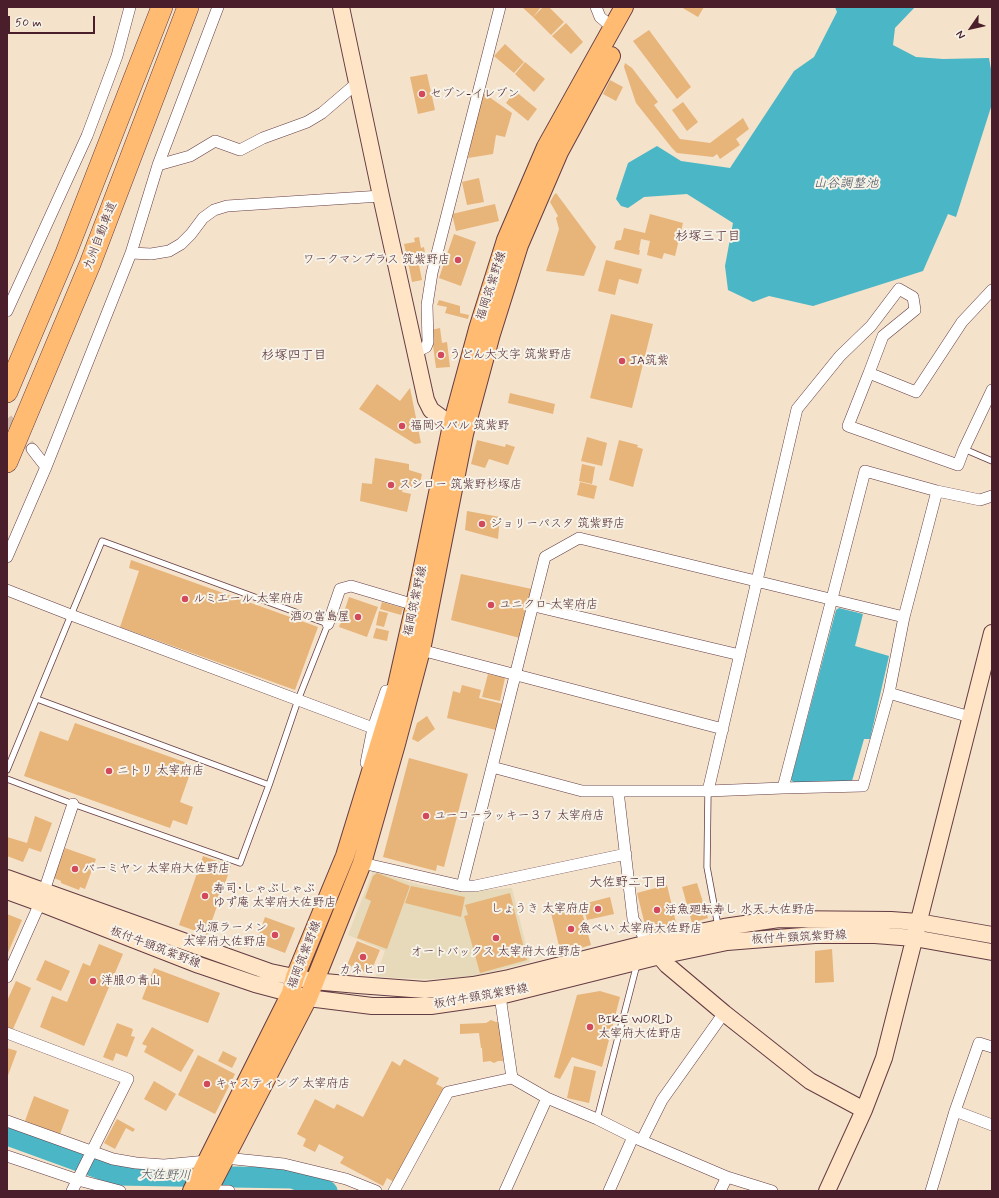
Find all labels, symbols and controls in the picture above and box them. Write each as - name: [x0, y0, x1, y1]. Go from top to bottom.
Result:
- scale bar: [10, 8, 97, 34]
- north arrow: [951, 8, 991, 48]
- text: 50 m: [15, 15, 42, 31]
- text: N: [953, 28, 969, 42]
- place label: セブン-イレブン: [430, 87, 519, 101]
- marker: セブン-イレブン: [417, 89, 427, 99]
- water label: 山谷調整池: [814, 176, 878, 192]
- street label: 九州自動車道: [81, 200, 121, 272]
- district label: 杉塚三丁目: [676, 229, 740, 245]
- street label: 福岡筑紫野線: [474, 250, 510, 322]
- place label: ワークマンプラス 筑紫野店: [303, 253, 450, 267]
- marker: ワークマンプラス 筑紫野店: [453, 255, 463, 265]
- district label: 杉塚四丁目: [262, 348, 326, 364]
- place label: うどん大文字 筑紫野店: [449, 348, 572, 362]
- marker: うどん大文字 筑紫野店: [436, 350, 446, 360]
- place label: JA筑紫: [630, 354, 669, 368]
- marker: JA筑紫: [617, 356, 627, 366]
- place label: 福岡スバル 筑紫野: [410, 419, 509, 433]
- marker: 福岡スバル 筑紫野: [397, 421, 407, 431]
- place label: スシロー 筑紫野杉塚店: [399, 478, 522, 492]
- marker: スシロー 筑紫野杉塚店: [386, 480, 396, 490]
- place label: ジョリーパスタ 筑紫野店: [490, 517, 625, 531]
- marker: ジョリーパスタ 筑紫野店: [477, 519, 487, 529]
- street label: 福岡筑紫野線: [401, 564, 431, 638]
- place label: ルミエール 太宰府店: [193, 592, 304, 606]
- marker: ルミエール 太宰府店: [180, 594, 190, 604]
- place label: ユニクロ 太宰府店: [499, 598, 598, 612]
- marker: ユニクロ 太宰府店: [486, 600, 496, 610]
- place label: 酒の富島屋: [290, 610, 350, 624]
- marker: 酒の富島屋: [353, 612, 363, 622]
- place label: ニトリ 太宰府店: [117, 764, 204, 778]
- marker: ニトリ 太宰府店: [104, 766, 114, 776]
- place label: ユーコーラッキー３７ 太宰府店: [434, 809, 605, 823]
- marker: ユーコーラッキー３７ 太宰府店: [421, 811, 431, 821]
- place label: バーミヤン 太宰府大佐野店: [83, 862, 230, 876]
- marker: バーミヤン 太宰府大佐野店: [70, 864, 80, 874]
- district label: 大佐野二丁目: [589, 875, 667, 891]
- place label: 寿司･しゃぶしゃぶ ゆず庵 太宰府大佐野店: [213, 882, 336, 910]
- marker: 寿司･しゃぶしゃぶ ゆず庵 太宰府大佐野店: [200, 891, 210, 901]
- place label: しょうき 太宰府店: [491, 902, 590, 916]
- place label: 活魚廻転寿し 水天 大佐野店: [665, 903, 815, 917]
- marker: しょうき 太宰府店: [593, 904, 603, 914]
- marker: 活魚廻転寿し 水天 大佐野店: [652, 905, 662, 915]
- street label: 福岡筑紫野線: [285, 919, 325, 991]
- place label: 丸源ラーメン 太宰府大佐野店: [183, 921, 267, 949]
- place label: 魚べい 太宰府大佐野店: [579, 922, 702, 936]
- street label: 板付牛頸筑紫野線: [108, 924, 202, 972]
- marker: 魚べい 太宰府大佐野店: [566, 924, 576, 934]
- street label: 板付牛頸筑紫野線: [751, 928, 847, 948]
- marker: 丸源ラーメン 太宰府大佐野店: [270, 930, 280, 940]
- marker: オートバックス 太宰府大佐野店: [491, 933, 501, 943]
- place label: オートバックス 太宰府大佐野店: [410, 945, 582, 959]
- marker: カネヒロ: [358, 952, 368, 962]
- place label: カネヒロ: [339, 963, 387, 977]
- place label: 洋服の青山: [101, 974, 161, 988]
- marker: 洋服の青山: [88, 976, 98, 986]
- street label: 板付牛頸筑紫野線: [432, 982, 530, 1012]
- place label: BIKE WORLD 太宰府大佐野店: [598, 1013, 682, 1041]
- marker: BIKE WORLD 太宰府大佐野店: [585, 1022, 595, 1032]
- place label: キャスティング 太宰府店: [215, 1077, 350, 1091]
- marker: キャスティング 太宰府店: [202, 1079, 212, 1089]
- water label: 大佐野川: [139, 1168, 191, 1184]

